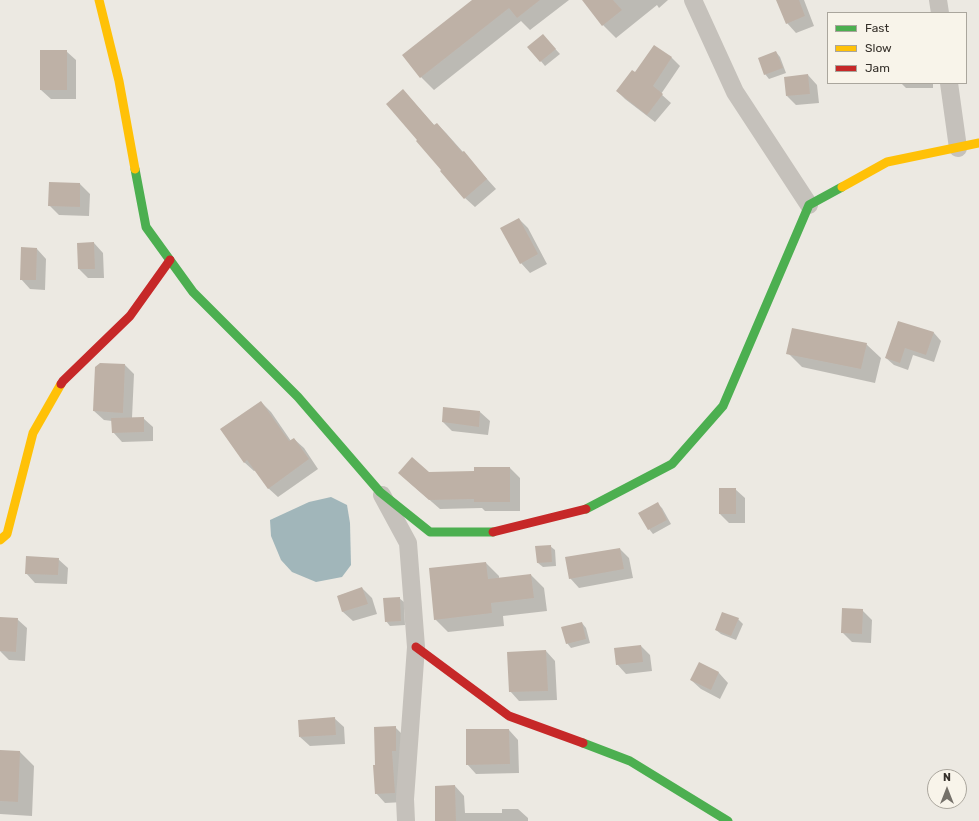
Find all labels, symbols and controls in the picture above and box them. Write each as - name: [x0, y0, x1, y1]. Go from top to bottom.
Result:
- legend: [827, 12, 967, 84]
- text: Fast: [865, 21, 889, 35]
- text: Slow: [865, 41, 892, 55]
- text: Jam: [865, 61, 890, 75]
- north arrow: [927, 769, 967, 809]
- text: N: [943, 771, 951, 784]

